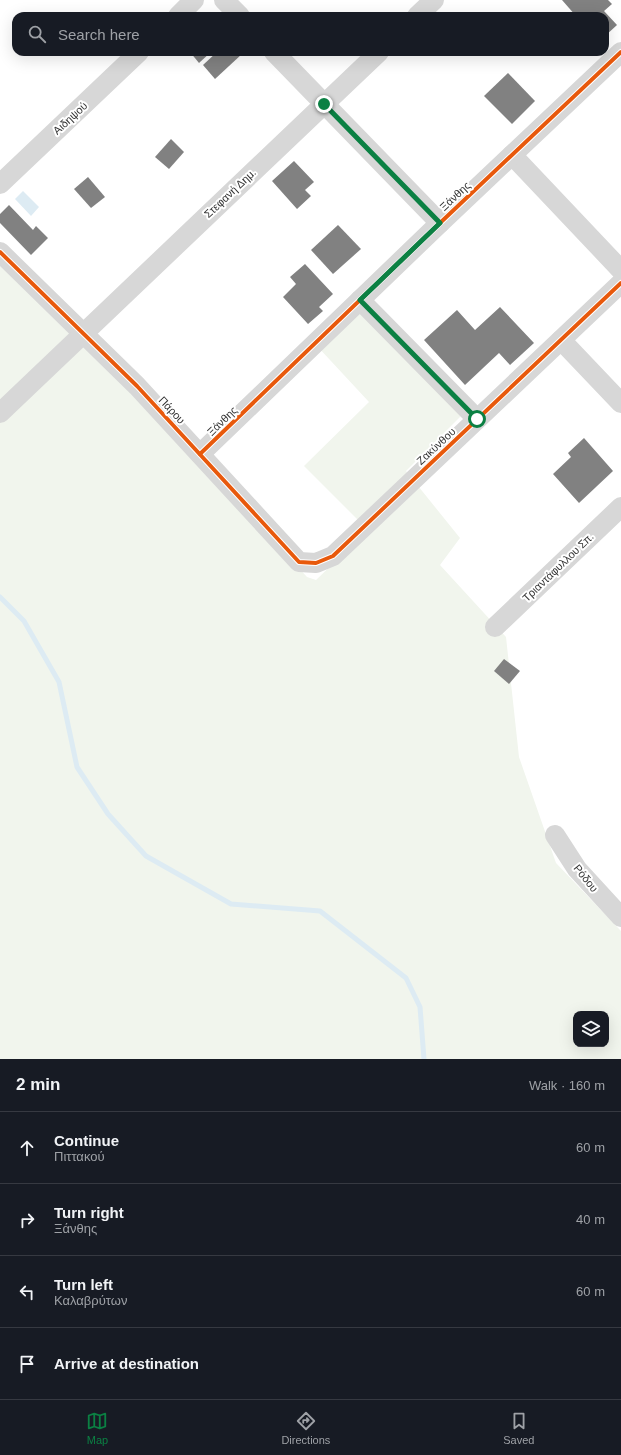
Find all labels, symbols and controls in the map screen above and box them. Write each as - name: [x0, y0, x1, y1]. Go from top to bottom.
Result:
- search box: [12, 12, 609, 56]
- icon: search: [26, 23, 48, 45]
- text: Search here: [58, 26, 140, 43]
- route end: [315, 95, 333, 113]
- street label: Αιδηψού: [51, 99, 89, 137]
- street label: Στεφανή Δημ.: [202, 166, 258, 220]
- street label: Ξάνθης: [438, 179, 472, 213]
- street label: Πάρου: [156, 394, 188, 426]
- street label: Ξάνθης: [205, 404, 239, 438]
- route start: [468, 410, 486, 428]
- street label: Ζακύνθου: [414, 425, 458, 467]
- street label: Τριαντάφυλλου Σπ.: [520, 530, 596, 604]
- street label: Ρόδου: [571, 862, 601, 894]
- map controls: [573, 1011, 609, 1047]
- button: layers: [573, 1011, 609, 1047]
- text: 2 min: [16, 1075, 60, 1094]
- text: Walk · 160 m: [529, 1078, 605, 1093]
- text: Continue: [54, 1132, 119, 1149]
- icon: ahead: [16, 1137, 38, 1159]
- text: 60 m: [576, 1140, 605, 1155]
- text: Πιττακού: [54, 1149, 105, 1164]
- text: Turn right: [54, 1204, 124, 1221]
- icon: right: [16, 1209, 38, 1231]
- text: 40 m: [576, 1212, 605, 1227]
- text: Ξάνθης: [54, 1221, 97, 1236]
- text: Turn left: [54, 1276, 113, 1293]
- icon: left: [16, 1281, 38, 1303]
- text: 60 m: [576, 1284, 605, 1299]
- text: Καλαβρύτων: [54, 1293, 127, 1308]
- icon: arrive: [16, 1353, 38, 1375]
- text: Arrive at destination: [54, 1355, 199, 1372]
- tab: Map: [86, 1410, 108, 1446]
- tab: Directions: [281, 1410, 330, 1446]
- tab: Saved: [503, 1410, 534, 1446]

